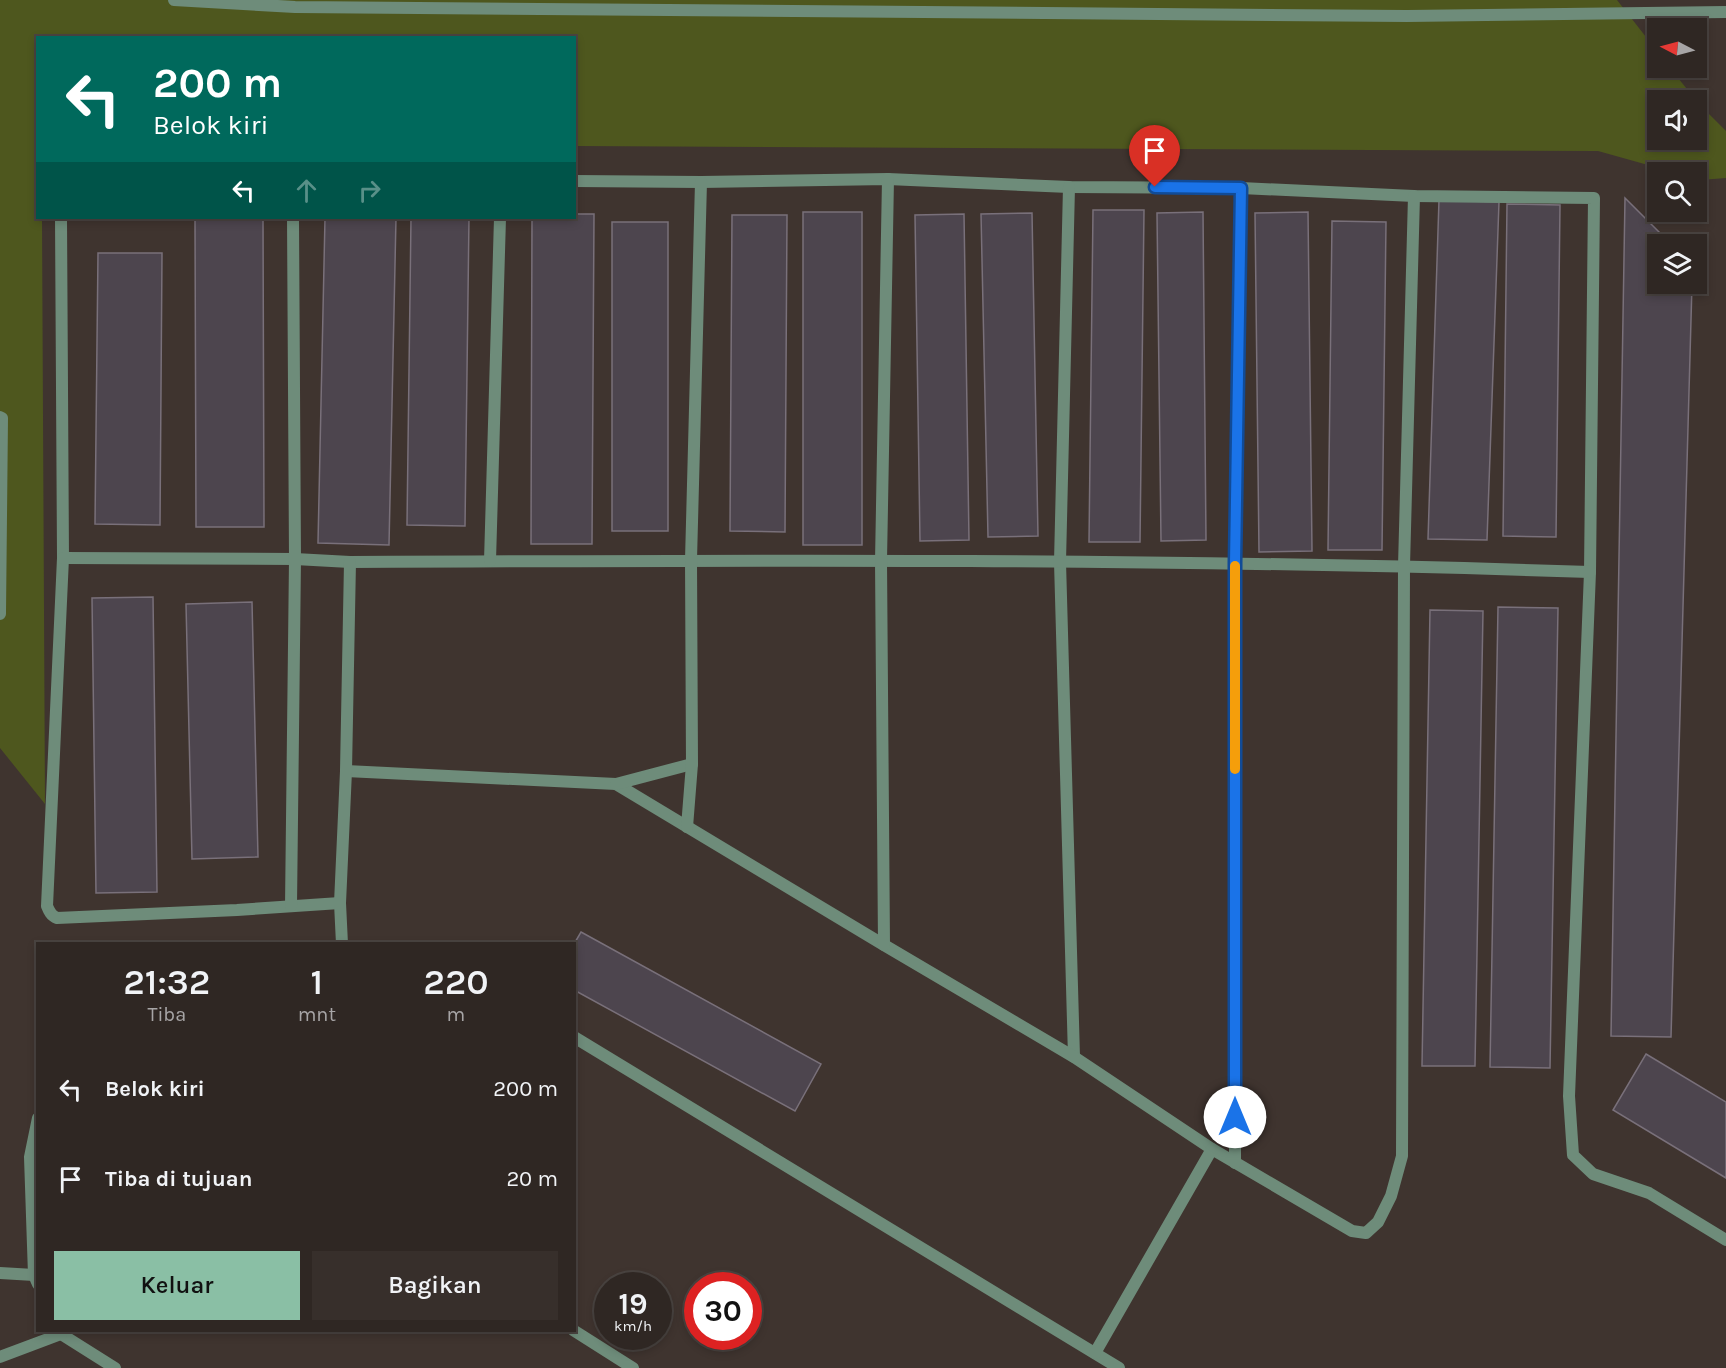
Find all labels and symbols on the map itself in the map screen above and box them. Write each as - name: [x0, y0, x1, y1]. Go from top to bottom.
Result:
- north arrow: [1647, 18, 1707, 78]
- pin: [1129, 125, 1180, 187]
- position arrow: [1203, 1085, 1267, 1149]
- speed limit sign: 30: [684, 1272, 762, 1350]

